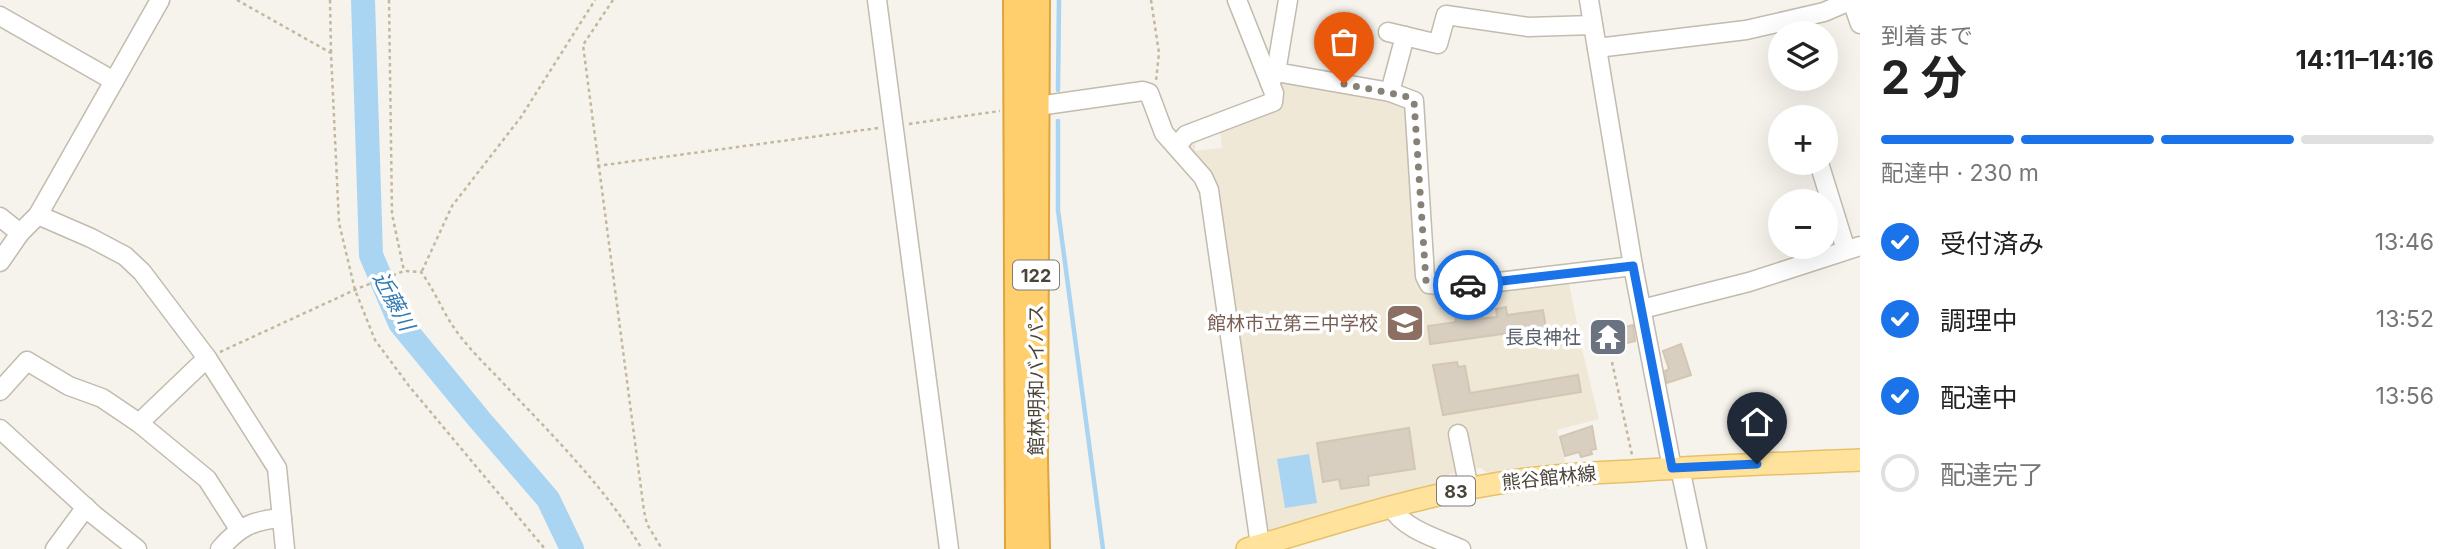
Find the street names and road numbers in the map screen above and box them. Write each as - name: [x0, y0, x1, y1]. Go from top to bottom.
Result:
- road number: 122: [1013, 260, 1059, 290]
- street label: 館林明和バイパス: [1025, 304, 1048, 456]
- street label: 熊谷館林線: [1501, 462, 1597, 494]
- road number: 83: [1437, 476, 1475, 505]

